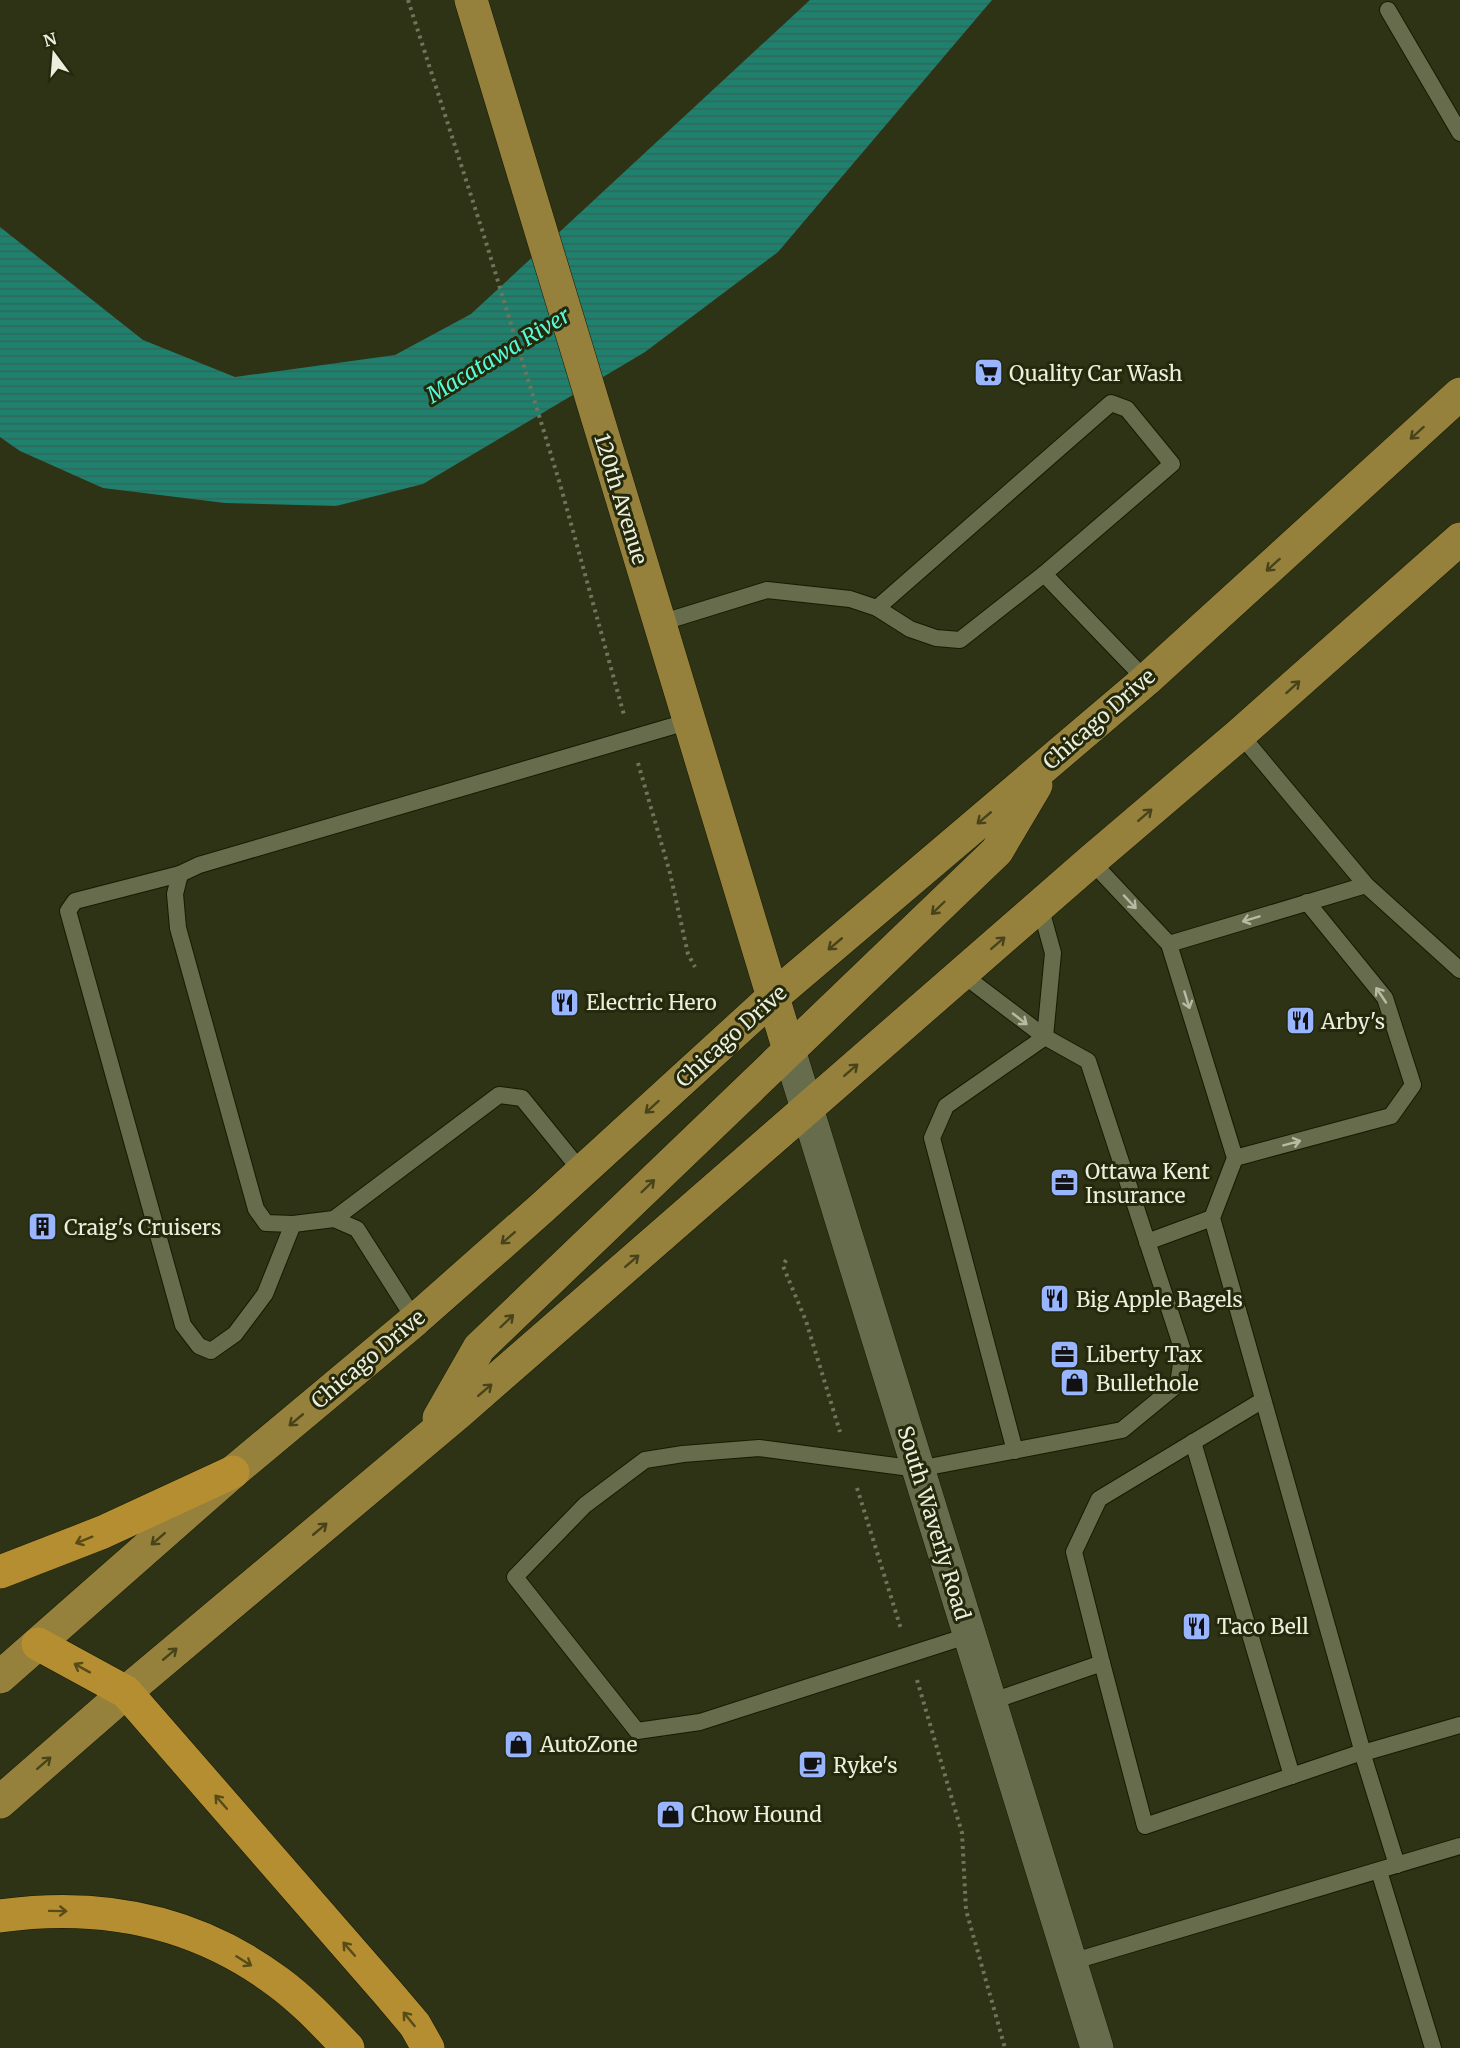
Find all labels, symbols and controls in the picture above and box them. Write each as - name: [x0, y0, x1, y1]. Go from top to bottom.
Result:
- north arrow: [24, 24, 84, 84]
- text: N: [41, 28, 59, 51]
- water label: Macatawa River: [420, 301, 576, 409]
- supermarket icon: Quality Car Wash: [972, 357, 1004, 389]
- place label: Quality Car Wash: [1009, 360, 1183, 387]
- one-way arrow: [1409, 426, 1424, 440]
- street label: 120th Avenue: [588, 430, 654, 568]
- one-way arrow: [1265, 558, 1280, 572]
- street label: Chicago Drive: [1037, 663, 1161, 775]
- one-way arrow: [1285, 680, 1300, 694]
- one-way arrow: [1137, 808, 1152, 822]
- one-way arrow: [977, 811, 992, 825]
- one-way arrow: [1123, 895, 1138, 910]
- one-way arrow: [931, 901, 946, 915]
- one-way arrow: [1242, 914, 1261, 925]
- one-way arrow: [990, 936, 1005, 950]
- one-way arrow: [828, 937, 843, 951]
- street label: Chicago Drive: [670, 979, 792, 1093]
- restaurant icon: Electric Hero: [549, 986, 581, 1018]
- one-way arrow: [1375, 987, 1387, 1004]
- place label: Electric Hero: [586, 989, 717, 1016]
- one-way arrow: [1182, 990, 1193, 1009]
- restaurant icon: Arby's: [1284, 1005, 1316, 1037]
- place label: Arby's: [1320, 1008, 1385, 1035]
- one-way arrow: [1012, 1012, 1028, 1025]
- one-way arrow: [843, 1064, 859, 1077]
- one-way arrow: [645, 1100, 660, 1114]
- one-way arrow: [1282, 1136, 1301, 1148]
- place label: Ottawa Kent Insurance: [1085, 1158, 1210, 1209]
- office icon: Ottawa Kent Insurance: [1048, 1167, 1080, 1199]
- one-way arrow: [640, 1178, 655, 1193]
- building icon: Craig's Cruisers: [27, 1211, 59, 1243]
- place label: Craig's Cruisers: [64, 1214, 221, 1241]
- one-way arrow: [500, 1231, 515, 1245]
- one-way arrow: [624, 1255, 640, 1268]
- restaurant icon: Big Apple Bagels: [1039, 1283, 1071, 1315]
- place label: Big Apple Bagels: [1076, 1286, 1243, 1313]
- street label: Chicago Drive: [306, 1304, 430, 1414]
- one-way arrow: [500, 1314, 515, 1328]
- office icon: Liberty Tax: [1049, 1338, 1081, 1370]
- place label: Liberty Tax: [1086, 1341, 1203, 1368]
- shop icon: Bullethole: [1059, 1367, 1091, 1399]
- place label: Bullethole: [1096, 1370, 1199, 1397]
- one-way arrow: [477, 1383, 493, 1396]
- one-way arrow: [289, 1413, 304, 1427]
- street label: South Waverly Road: [892, 1423, 977, 1624]
- one-way arrow: [312, 1522, 328, 1535]
- one-way arrow: [150, 1532, 165, 1546]
- one-way arrow: [76, 1535, 94, 1546]
- restaurant icon: Taco Bell: [1180, 1610, 1212, 1642]
- place label: Taco Bell: [1217, 1613, 1309, 1640]
- one-way arrow: [162, 1647, 177, 1661]
- one-way arrow: [74, 1662, 91, 1674]
- shop icon: AutoZone: [503, 1728, 535, 1760]
- place label: AutoZone: [539, 1731, 638, 1758]
- cafe icon: Ryke's: [796, 1749, 828, 1781]
- place label: Ryke's: [833, 1752, 898, 1779]
- one-way arrow: [36, 1756, 51, 1770]
- one-way arrow: [214, 1795, 228, 1810]
- shop icon: Chow Hound: [654, 1798, 686, 1830]
- place label: Chow Hound: [691, 1801, 822, 1828]
- one-way arrow: [48, 1905, 68, 1916]
- one-way arrow: [342, 1942, 356, 1957]
- one-way arrow: [235, 1955, 252, 1967]
- one-way arrow: [403, 2011, 416, 2027]

